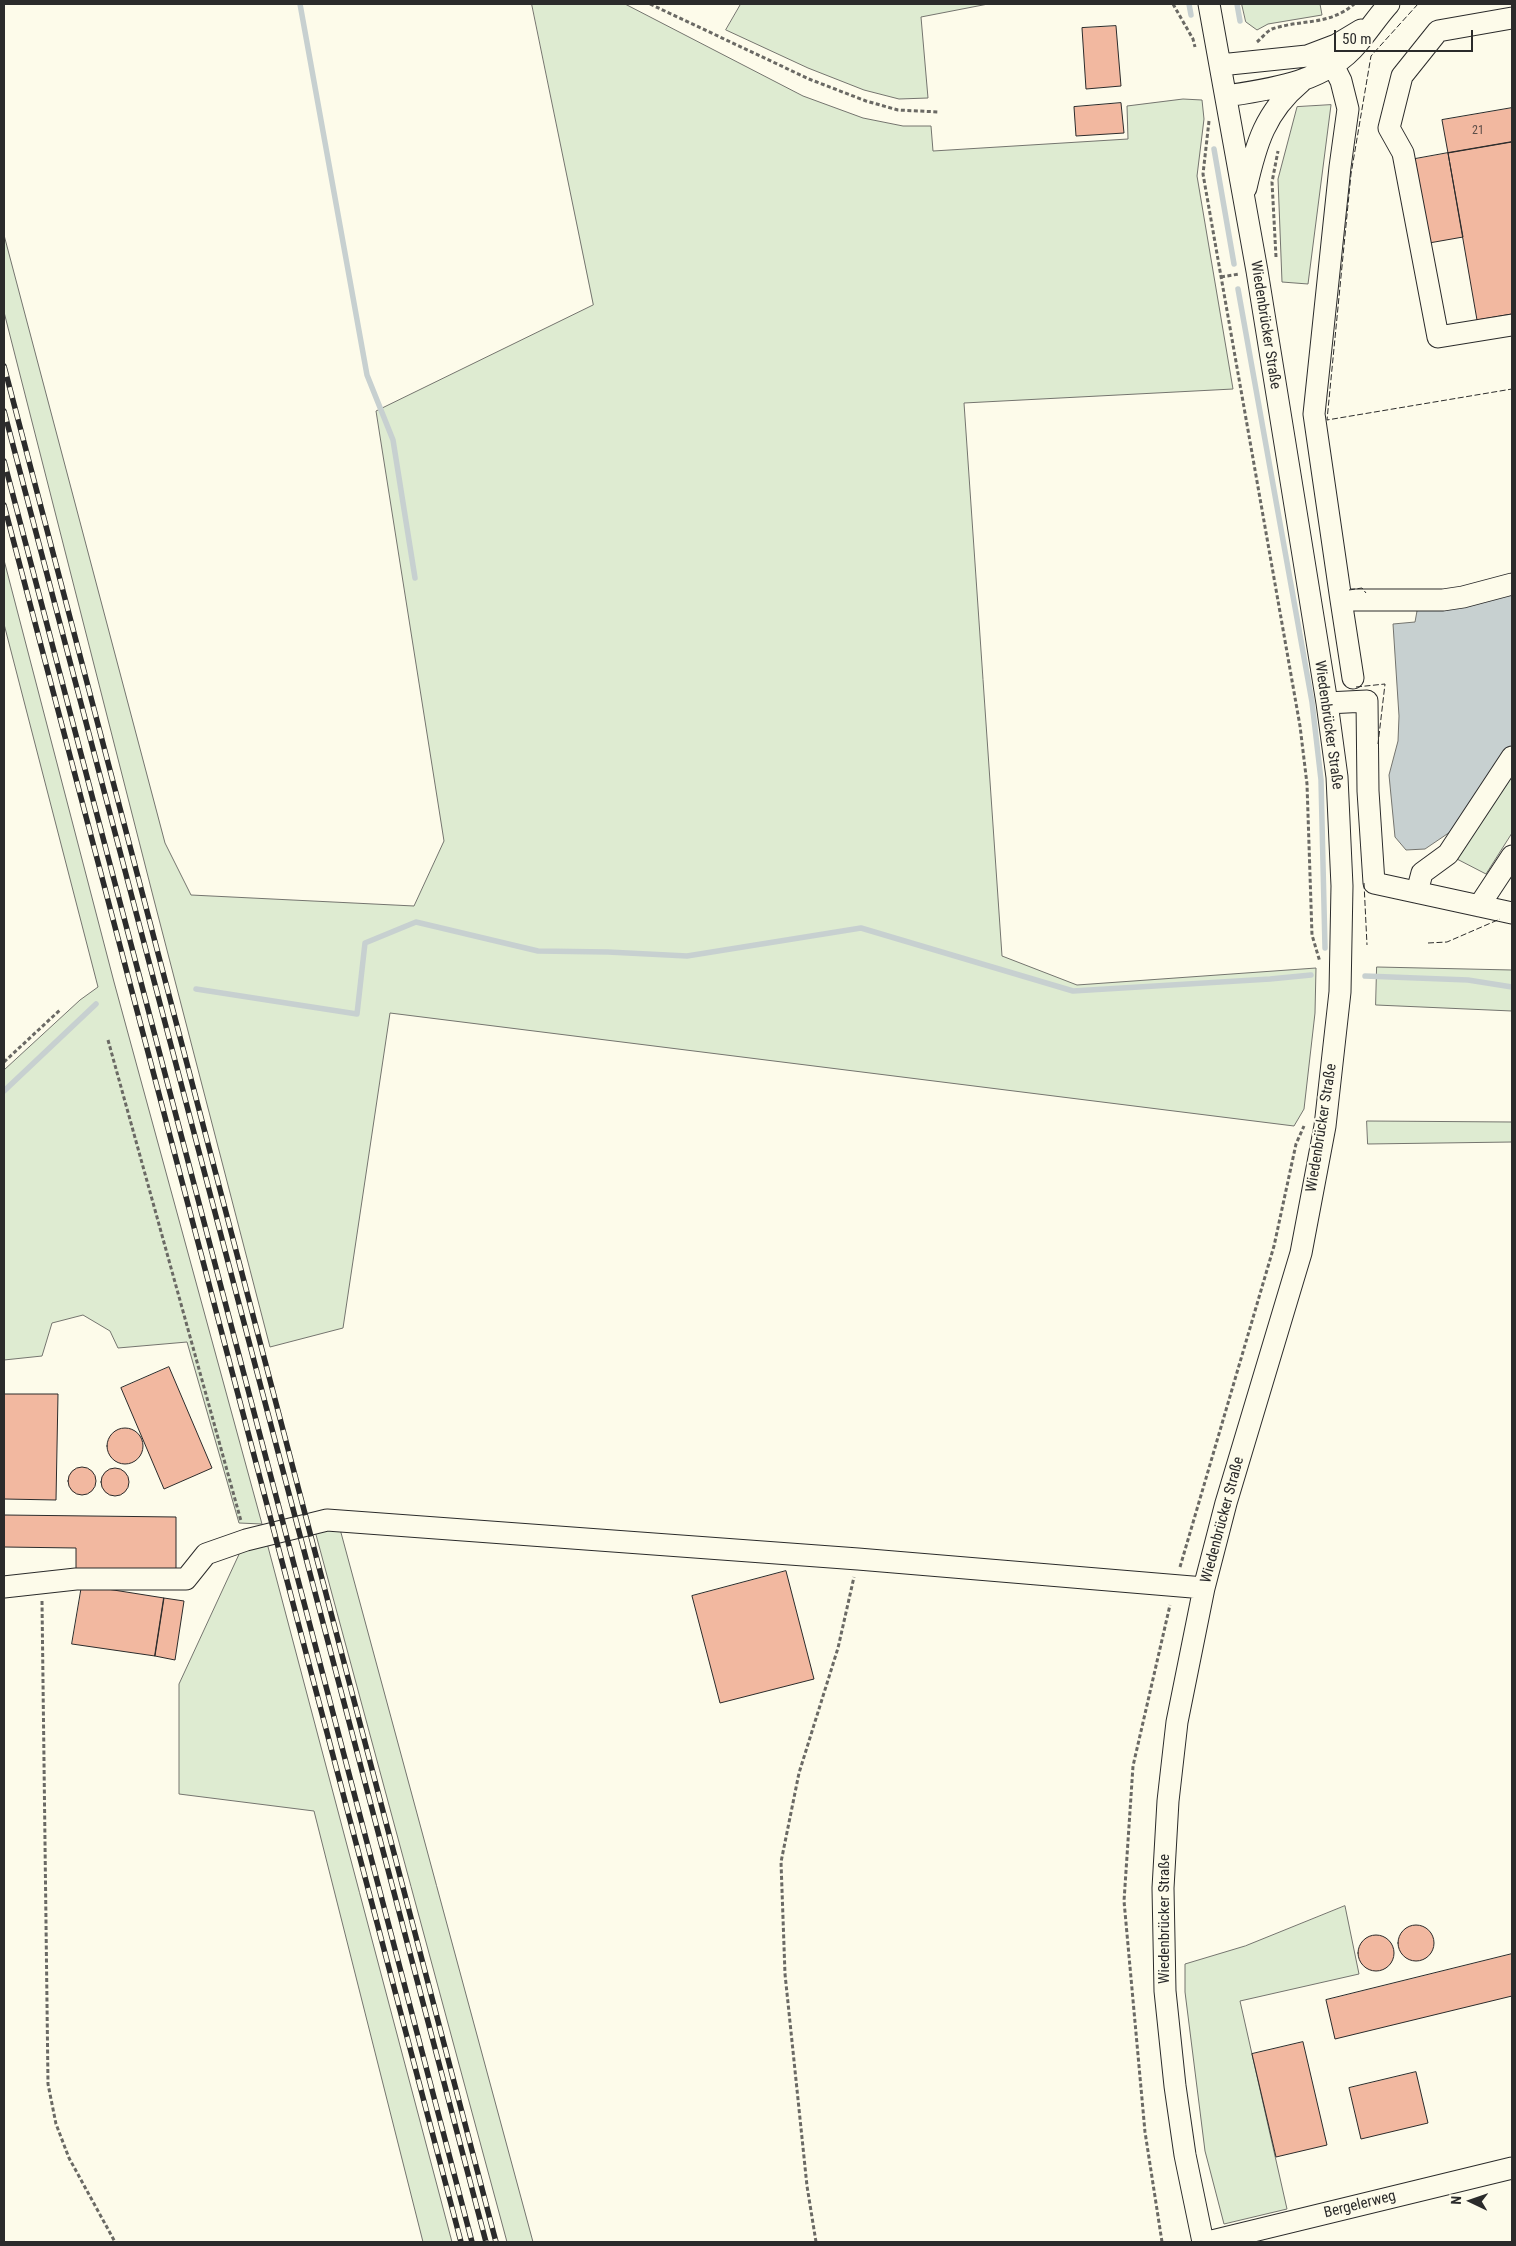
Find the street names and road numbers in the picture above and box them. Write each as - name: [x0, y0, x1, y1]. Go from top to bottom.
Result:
- street label: Wiedenbrücker Straße: [1246, 259, 1284, 391]
- street label: Wiedenbrücker Straße: [1310, 659, 1346, 791]
- street label: Wiedenbrücker Straße: [1303, 1062, 1341, 1194]
- street label: Wiedenbrücker Straße: [1197, 1455, 1249, 1585]
- street label: Wiedenbrücker Straße: [1156, 1854, 1174, 1984]
- street label: Bergelerweg: [1322, 2187, 1398, 2223]

